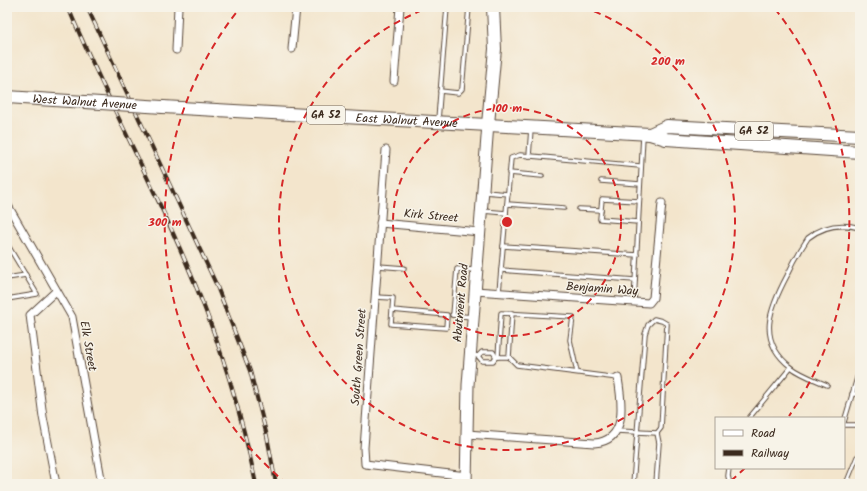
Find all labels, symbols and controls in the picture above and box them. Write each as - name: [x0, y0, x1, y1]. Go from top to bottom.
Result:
- text: 200 m: [651, 52, 685, 71]
- street label: West Walnut Avenue: [32, 89, 138, 115]
- text: 100 m: [492, 99, 522, 118]
- road number: GA 52: [307, 106, 345, 124]
- street label: East Walnut Avenue: [355, 108, 459, 133]
- road number: GA 52: [735, 122, 773, 140]
- street label: Kirk Street: [403, 204, 459, 228]
- text: 300 m: [147, 213, 182, 232]
- centre of rings: [500, 215, 514, 229]
- street label: Abutment Road: [448, 262, 474, 343]
- street label: Benjamin Way: [565, 277, 639, 301]
- street label: South Green Street: [346, 307, 372, 406]
- street label: Elk Street: [74, 319, 102, 373]
- legend: [715, 417, 845, 469]
- text: Road: [751, 424, 776, 443]
- text: Railway: [751, 444, 789, 463]

